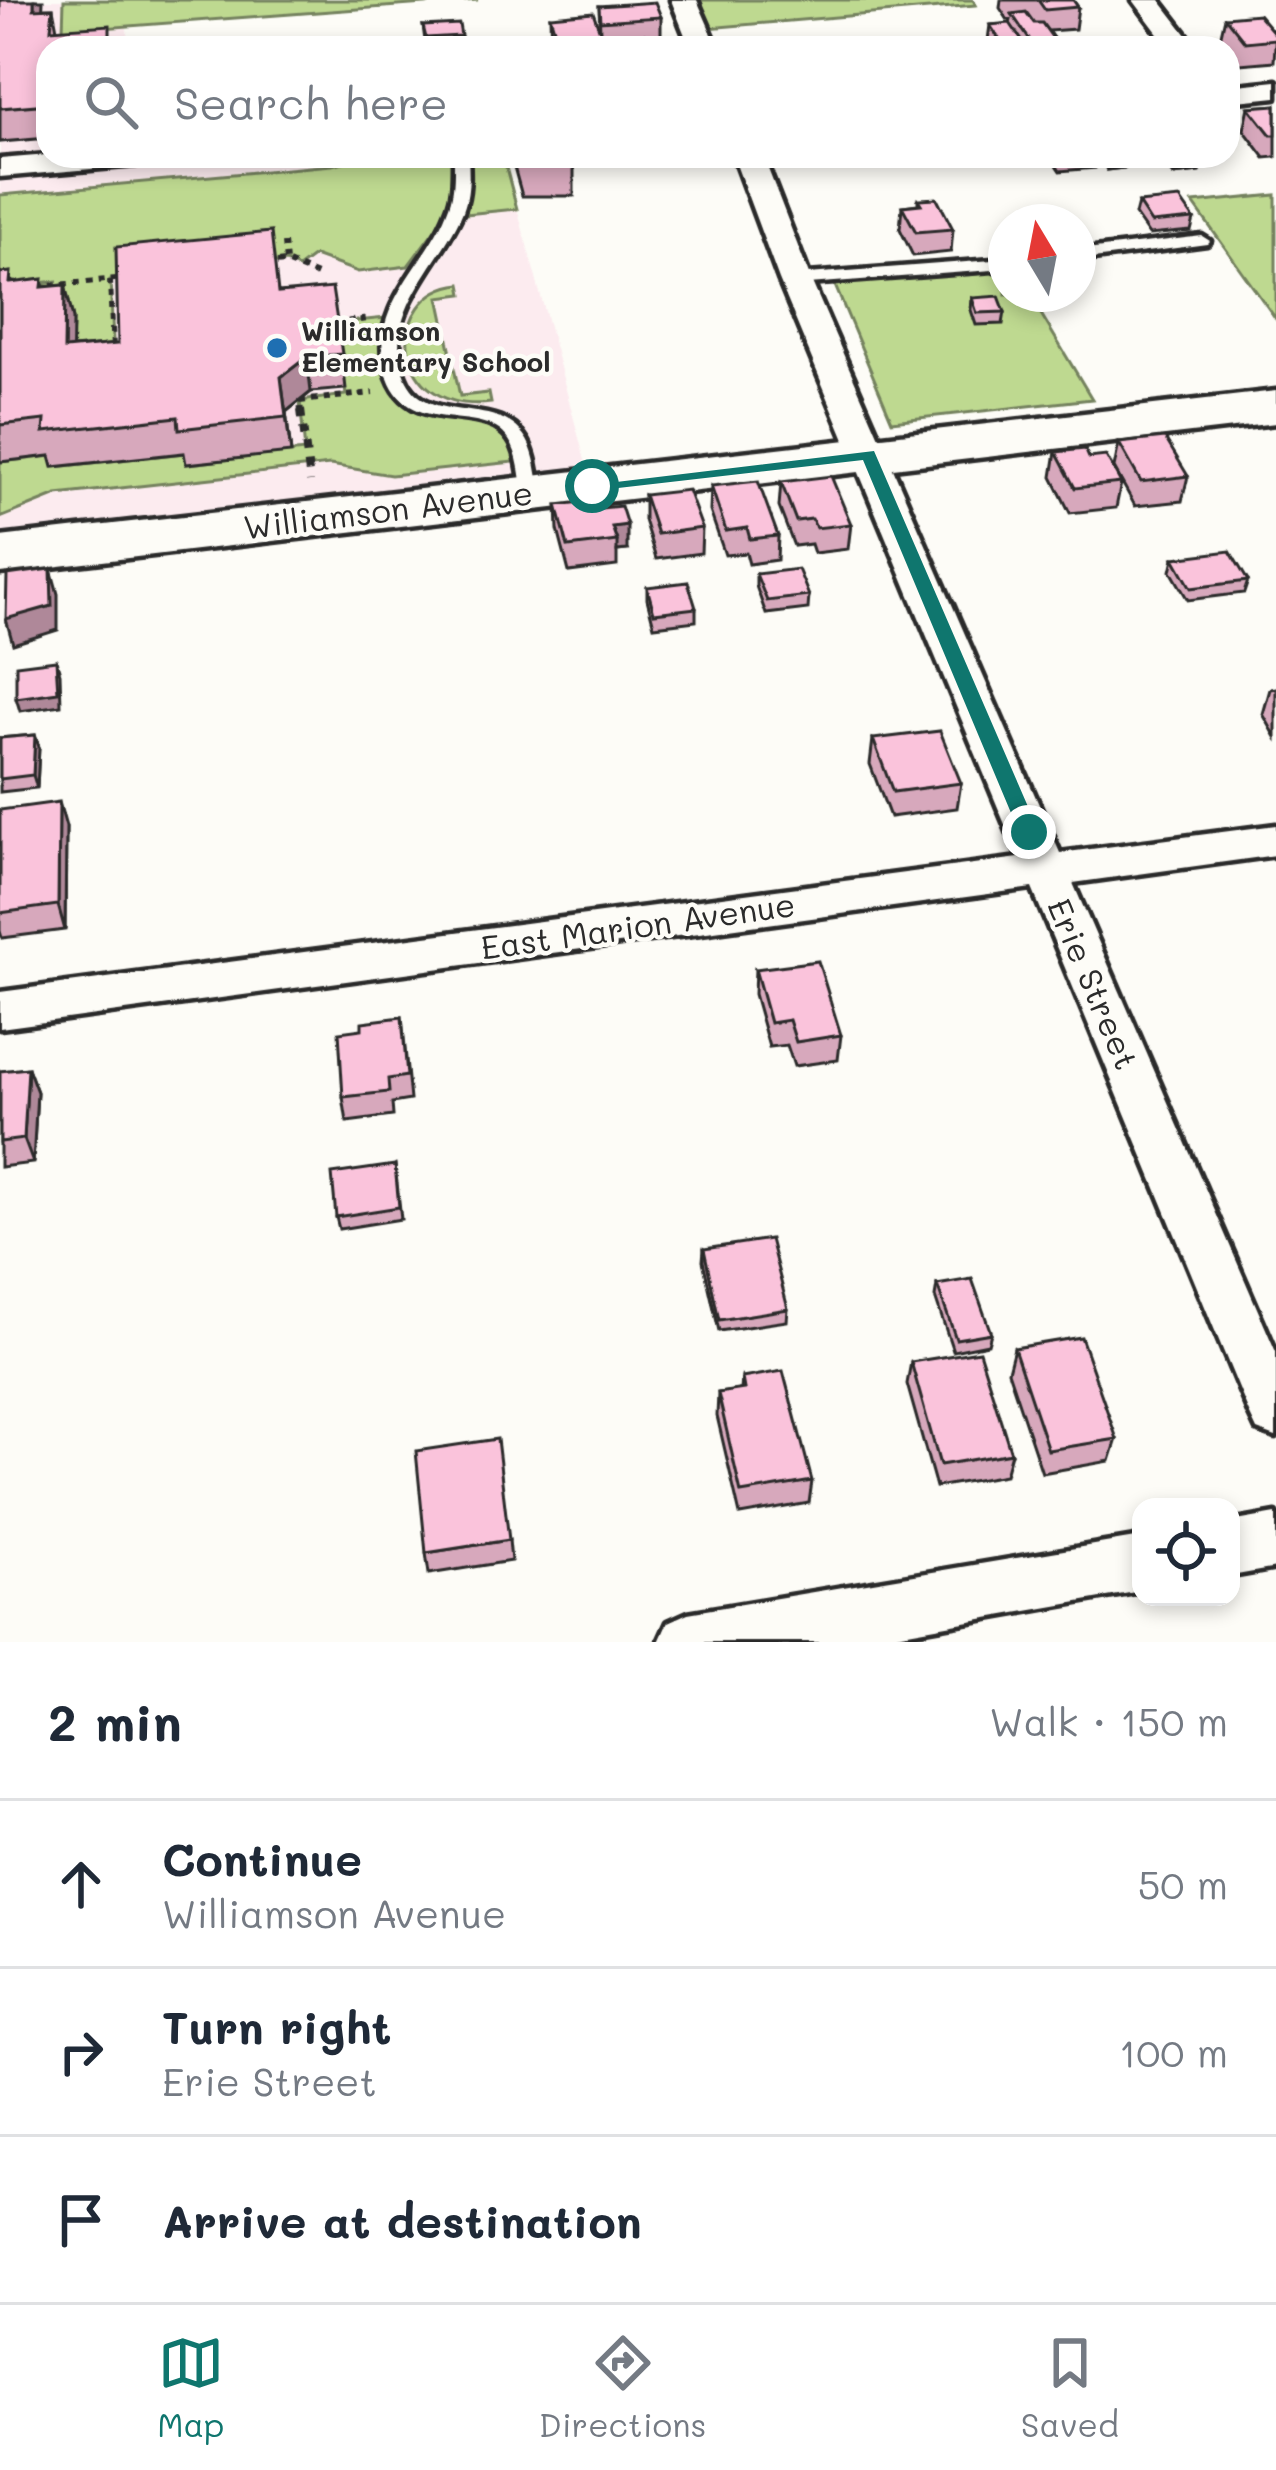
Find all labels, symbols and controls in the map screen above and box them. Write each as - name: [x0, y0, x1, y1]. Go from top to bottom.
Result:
- search box: [36, 36, 1240, 168]
- icon: search: [78, 69, 144, 135]
- text: Search here: [174, 73, 448, 131]
- north arrow: [988, 204, 1096, 312]
- place label: Williamson Elementary School: [301, 313, 550, 379]
- marker: Williamson Elementary School: [264, 335, 290, 361]
- route start: [565, 459, 619, 513]
- street label: Williamson Avenue: [241, 469, 535, 548]
- route end: [1002, 805, 1056, 859]
- street label: East Marion Avenue: [478, 881, 798, 968]
- street label: Erie Street: [1039, 891, 1150, 1075]
- map controls: [1132, 1498, 1240, 1606]
- button: locate: [1132, 1498, 1240, 1606]
- text: 2 min: [48, 1687, 182, 1754]
- text: Walk · 150 m: [989, 1695, 1228, 1746]
- text: Continue: [162, 1829, 362, 1887]
- icon: ahead: [48, 1851, 114, 1917]
- text: 50 m: [1138, 1858, 1228, 1909]
- text: Williamson Avenue: [162, 1887, 506, 1938]
- text: Turn right: [162, 1997, 391, 2055]
- icon: right: [48, 2019, 114, 2085]
- text: 100 m: [1119, 2026, 1228, 2077]
- text: Erie Street: [162, 2055, 377, 2106]
- icon: arrive: [48, 2187, 114, 2253]
- text: Arrive at destination: [162, 2191, 642, 2249]
- tab: Map: [157, 2330, 224, 2445]
- tab: Directions: [539, 2330, 706, 2445]
- tab: Saved: [1021, 2330, 1119, 2445]

